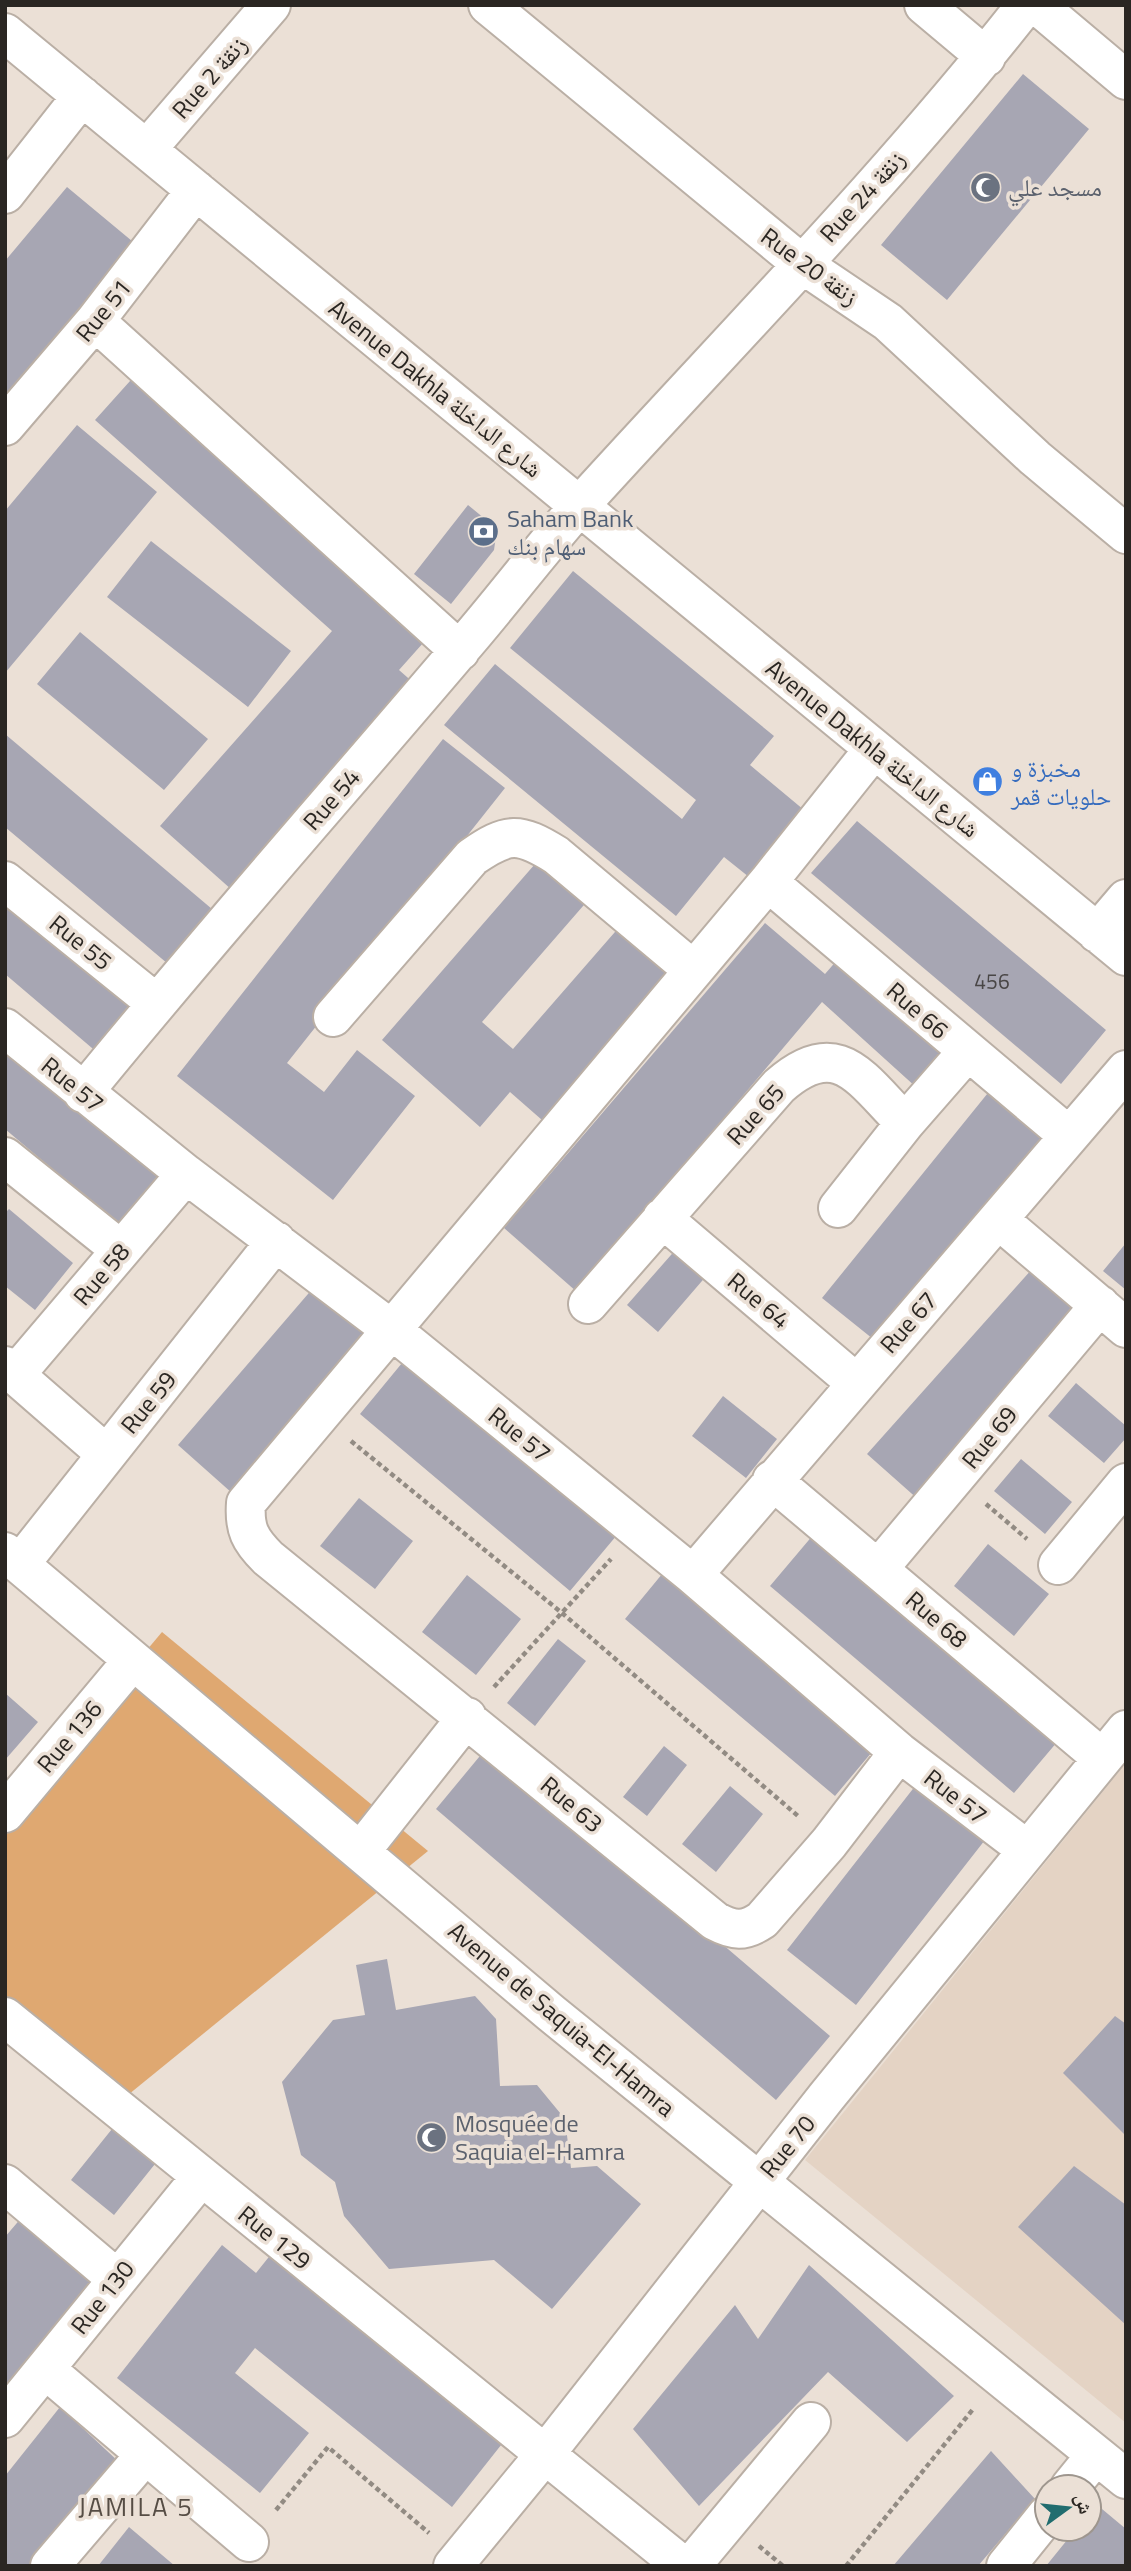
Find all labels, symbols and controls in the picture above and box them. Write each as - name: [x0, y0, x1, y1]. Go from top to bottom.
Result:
- street label: Rue 2 زنقة: [163, 28, 255, 126]
- street label: Rue 24 زنقة: [811, 142, 913, 250]
- place label: مسجد علي: [1008, 169, 1102, 207]
- mosque icon: مسجد علي: [968, 170, 1002, 204]
- street label: Rue 20 زنقة: [754, 218, 866, 314]
- street label: Rue 51: [66, 271, 140, 349]
- street label: Avenue Dakhla شارع الداخلة: [321, 290, 551, 486]
- place label: Saham Bank سهام بنك: [507, 500, 634, 564]
- bank icon: Saham Bank سهام بنك: [467, 515, 501, 549]
- street label: Avenue Dakhla شارع الداخلة: [758, 650, 988, 846]
- place label: مخبزة و حلويات قمر: [1010, 750, 1111, 814]
- street label: Rue 54: [294, 760, 368, 838]
- shop icon: مخبزة و حلويات قمر: [971, 765, 1005, 799]
- street label: Rue 55: [42, 905, 120, 979]
- house number: 456: [974, 965, 1010, 997]
- street label: Rue 66: [879, 973, 957, 1047]
- street label: Rue 57: [34, 1047, 112, 1121]
- street label: Rue 65: [718, 1075, 792, 1153]
- street label: Rue 58: [64, 1235, 138, 1313]
- street label: Rue 64: [720, 1263, 798, 1337]
- street label: Rue 67: [871, 1283, 945, 1361]
- street label: Rue 59: [111, 1363, 185, 1441]
- street label: Rue 57: [481, 1397, 559, 1471]
- street label: Rue 69: [952, 1398, 1026, 1476]
- street label: Rue 68: [898, 1582, 976, 1656]
- street label: Rue 136: [28, 1692, 110, 1780]
- street label: Rue 57: [917, 1760, 995, 1832]
- street label: Rue 63: [533, 1767, 611, 1841]
- street label: Avenue de Saquia-El-Hamra: [441, 1913, 683, 2125]
- place label: Mosquée de Saquia el-Hamra: [455, 2105, 625, 2169]
- street label: Rue 70: [750, 2107, 824, 2185]
- mosque icon: Mosquée de Saquia el-Hamra: [415, 2120, 449, 2154]
- street label: Rue 129: [231, 2196, 319, 2278]
- street label: Rue 130: [62, 2252, 142, 2342]
- north arrow: [1033, 2473, 1103, 2543]
- district label: JAMILA 5: [78, 2487, 194, 2526]
- text: ش: [1068, 2490, 1102, 2517]

